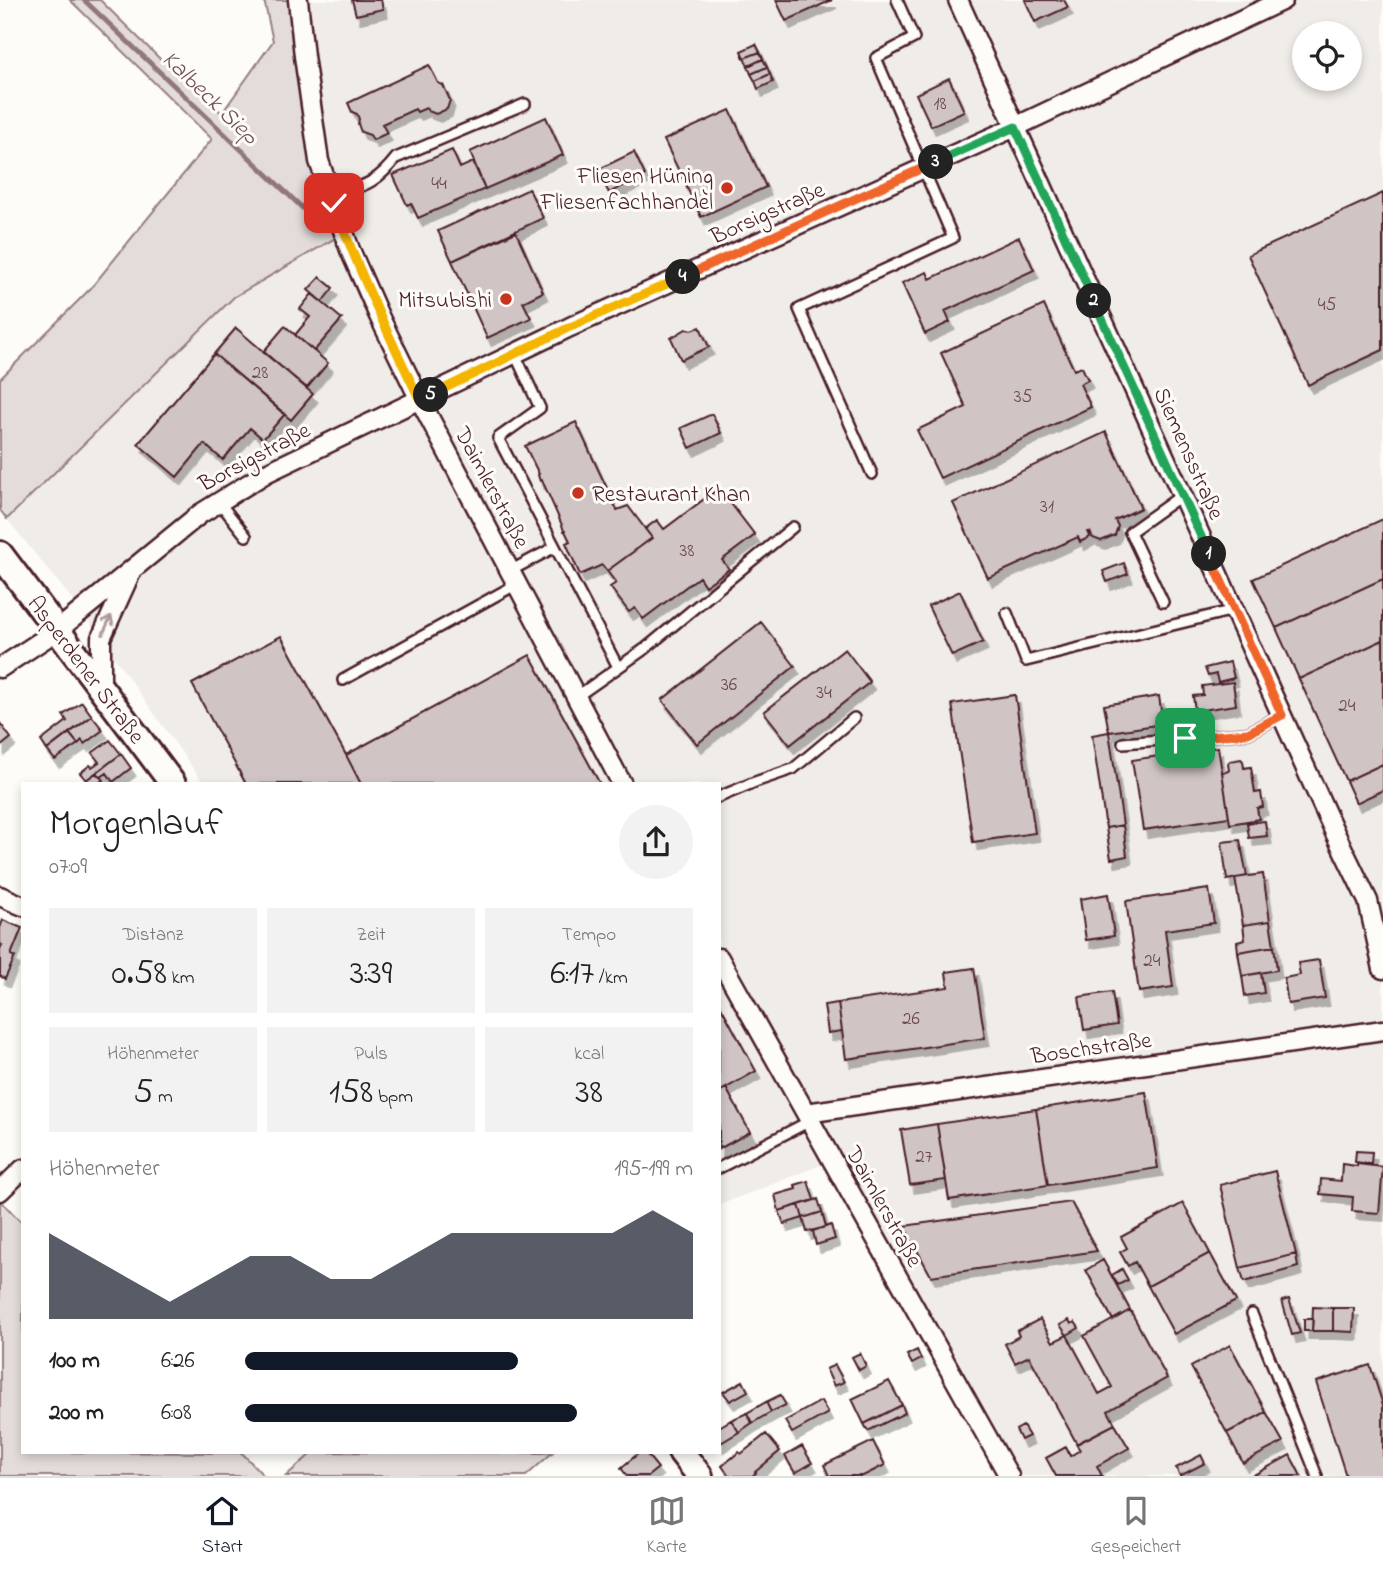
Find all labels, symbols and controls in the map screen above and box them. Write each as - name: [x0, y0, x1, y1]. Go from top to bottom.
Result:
- map controls: [1292, 21, 1362, 91]
- button: locate: [1292, 21, 1362, 91]
- water label: Kalbeck Siep: [153, 44, 266, 155]
- house number: 18: [933, 91, 947, 118]
- pin: 3: [918, 144, 954, 180]
- text: 3: [932, 148, 939, 175]
- place label: Fliesen Hüning Fliesenfachhandel: [539, 161, 713, 220]
- house number: 44: [431, 171, 447, 198]
- pin: [304, 173, 364, 233]
- street label: Borsigstraße: [705, 174, 832, 256]
- marker: Fliesen Hüning Fliesenfachhandel: [719, 180, 735, 196]
- icon: check: [315, 184, 353, 222]
- pin: 4: [666, 260, 700, 294]
- text: 4: [679, 263, 686, 290]
- pin: 2: [1076, 284, 1112, 318]
- place label: Mitsubishi: [398, 285, 492, 318]
- text: 2: [1089, 287, 1098, 314]
- marker: Mitsubishi: [498, 291, 514, 307]
- house number: 45: [1318, 292, 1336, 319]
- house number: 28: [252, 360, 268, 387]
- pin: 5: [414, 378, 448, 412]
- text: 5: [425, 381, 436, 408]
- street label: Siemensstraße: [1144, 383, 1232, 526]
- house number: 35: [1014, 384, 1032, 411]
- street label: Borsigstraße: [193, 415, 318, 503]
- street label: Daimlerstraße: [444, 420, 537, 556]
- place label: Restaurant Khan: [592, 479, 750, 512]
- marker: Restaurant Khan: [570, 485, 586, 501]
- house number: 31: [1040, 494, 1054, 521]
- pin: 1: [1192, 536, 1226, 572]
- house number: 38: [680, 538, 694, 565]
- text: 1: [1205, 540, 1212, 567]
- street label: Asperdener Straße: [18, 590, 152, 752]
- one-way arrow: [101, 615, 114, 636]
- house number: 36: [721, 672, 737, 699]
- house number: 34: [816, 680, 832, 707]
- house number: 24: [1338, 693, 1356, 720]
- pin: [1155, 708, 1215, 768]
- icon: arrive: [1166, 719, 1204, 757]
- text: Morgenlauf: [49, 797, 223, 853]
- button: share: [619, 805, 693, 879]
- text: 07:09: [49, 851, 87, 884]
- text: Distanz: [122, 922, 184, 949]
- text: Zeit: [356, 922, 386, 949]
- text: Tempo: [562, 922, 616, 949]
- house number: 24: [1143, 948, 1161, 975]
- text: 0.58: [111, 949, 167, 1000]
- text: 3:39: [350, 949, 392, 1000]
- text: 6:17: [550, 949, 594, 1000]
- text: km: [167, 965, 195, 992]
- text: /km: [594, 965, 628, 992]
- house number: 26: [902, 1006, 920, 1033]
- street label: Boschstraße: [1028, 1025, 1155, 1074]
- text: Höhenmeter: [107, 1041, 199, 1068]
- text: Puls: [354, 1041, 388, 1068]
- text: kcal: [574, 1041, 604, 1068]
- text: 5: [133, 1068, 153, 1119]
- text: 158: [329, 1068, 373, 1119]
- text: 38: [575, 1068, 603, 1119]
- text: m: [153, 1084, 173, 1111]
- text: bpm: [373, 1084, 413, 1111]
- street label: Daimlerstraße: [835, 1140, 930, 1274]
- house number: 27: [915, 1144, 933, 1171]
- text: Höhenmeter: [49, 1153, 160, 1186]
- text: 195–199 m: [614, 1153, 693, 1186]
- text: 100 m: [49, 1345, 100, 1378]
- text: 6:26: [161, 1345, 195, 1378]
- text: 200 m: [49, 1397, 104, 1430]
- text: 6:08: [161, 1397, 192, 1430]
- tab: Start: [202, 1492, 243, 1561]
- tab: Karte: [647, 1492, 687, 1561]
- tab: Gespeichert: [1091, 1492, 1181, 1561]

